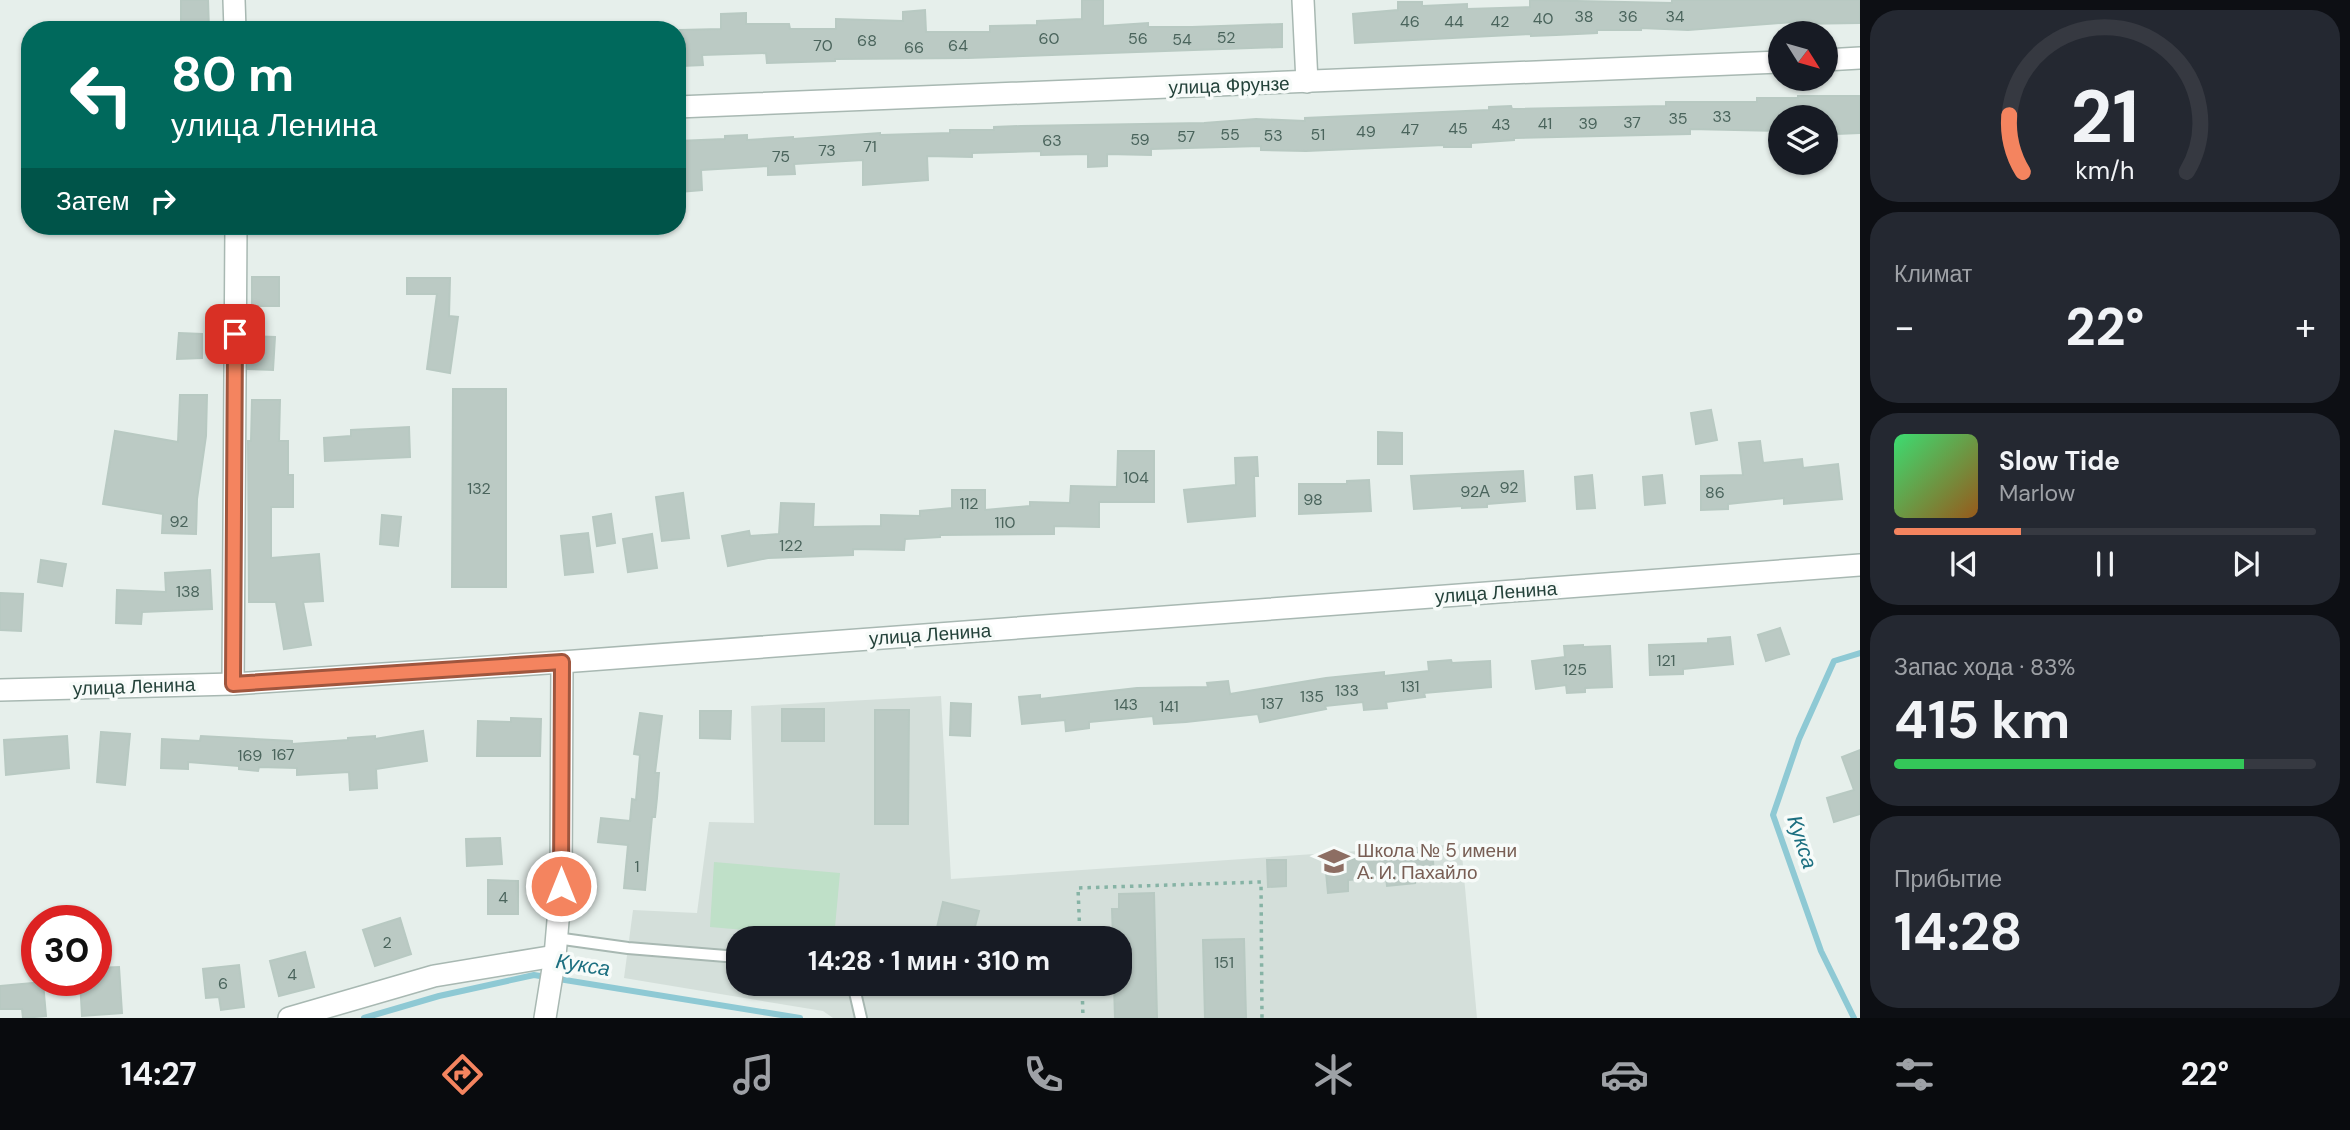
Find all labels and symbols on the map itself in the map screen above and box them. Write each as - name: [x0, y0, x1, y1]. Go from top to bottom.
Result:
- house number: 38: [1574, 6, 1594, 27]
- house number: 36: [1618, 6, 1638, 27]
- house number: 34: [1665, 6, 1685, 27]
- house number: 40: [1533, 8, 1553, 29]
- house number: 46: [1400, 11, 1420, 32]
- house number: 44: [1444, 11, 1464, 32]
- house number: 42: [1491, 11, 1509, 32]
- north arrow: [1768, 21, 1838, 91]
- house number: 52: [1217, 27, 1235, 48]
- house number: 60: [1039, 28, 1060, 49]
- house number: 56: [1128, 28, 1148, 49]
- house number: 54: [1172, 29, 1192, 50]
- house number: 68: [857, 30, 877, 51]
- house number: 70: [813, 35, 833, 56]
- house number: 64: [948, 35, 968, 56]
- house number: 66: [904, 37, 924, 58]
- street label: улица Фрунзе: [1168, 71, 1290, 100]
- house number: 33: [1713, 106, 1731, 127]
- house number: 35: [1668, 108, 1688, 129]
- house number: 37: [1623, 112, 1641, 133]
- house number: 41: [1538, 113, 1552, 134]
- house number: 39: [1578, 113, 1598, 134]
- house number: 43: [1491, 114, 1511, 135]
- house number: 45: [1448, 118, 1468, 139]
- house number: 47: [1401, 119, 1419, 140]
- house number: 49: [1356, 121, 1376, 142]
- house number: 55: [1220, 124, 1240, 145]
- house number: 51: [1311, 124, 1325, 145]
- house number: 53: [1263, 125, 1283, 146]
- house number: 57: [1177, 126, 1195, 147]
- house number: 59: [1130, 129, 1150, 150]
- house number: 63: [1042, 130, 1062, 151]
- house number: 71: [863, 136, 877, 157]
- house number: 73: [818, 140, 836, 161]
- house number: 75: [772, 146, 790, 167]
- pin: [205, 304, 265, 364]
- house number: 104: [1123, 467, 1149, 488]
- house number: 92: [1500, 477, 1519, 498]
- house number: 132: [467, 478, 491, 499]
- house number: 92А: [1460, 481, 1490, 502]
- house number: 86: [1705, 482, 1725, 503]
- house number: 98: [1303, 489, 1323, 510]
- house number: 112: [959, 493, 979, 514]
- house number: 92: [170, 511, 189, 532]
- house number: 110: [995, 512, 1016, 533]
- house number: 122: [779, 535, 803, 556]
- street label: улица Ленина: [1434, 576, 1558, 609]
- house number: 138: [176, 581, 200, 602]
- street label: улица Ленина: [868, 618, 992, 651]
- house number: 121: [1656, 650, 1676, 671]
- house number: 125: [1563, 659, 1587, 680]
- street label: улица Ленина: [72, 672, 196, 701]
- house number: 131: [1400, 676, 1420, 697]
- house number: 133: [1335, 680, 1359, 701]
- house number: 135: [1300, 686, 1324, 707]
- house number: 137: [1261, 693, 1283, 714]
- house number: 143: [1114, 694, 1138, 715]
- house number: 141: [1159, 696, 1179, 717]
- house number: 167: [271, 744, 295, 765]
- house number: 169: [238, 745, 262, 766]
- water label: Кукса: [1780, 812, 1824, 872]
- place label: Школа № 5 имени А. И. Пахайло: [1357, 838, 1517, 885]
- school or university icon: Школа № 5 имени А. И. Пахайло: [1317, 844, 1351, 878]
- position arrow: [524, 849, 598, 923]
- house number: 1: [635, 856, 640, 877]
- house number: 4: [498, 887, 508, 908]
- speed limit sign: 30: [21, 905, 112, 996]
- house number: 2: [382, 932, 392, 953]
- water label: Кукса: [554, 947, 612, 983]
- house number: 151: [1214, 952, 1234, 973]
- house number: 4: [287, 964, 297, 985]
- house number: 6: [218, 973, 228, 994]

